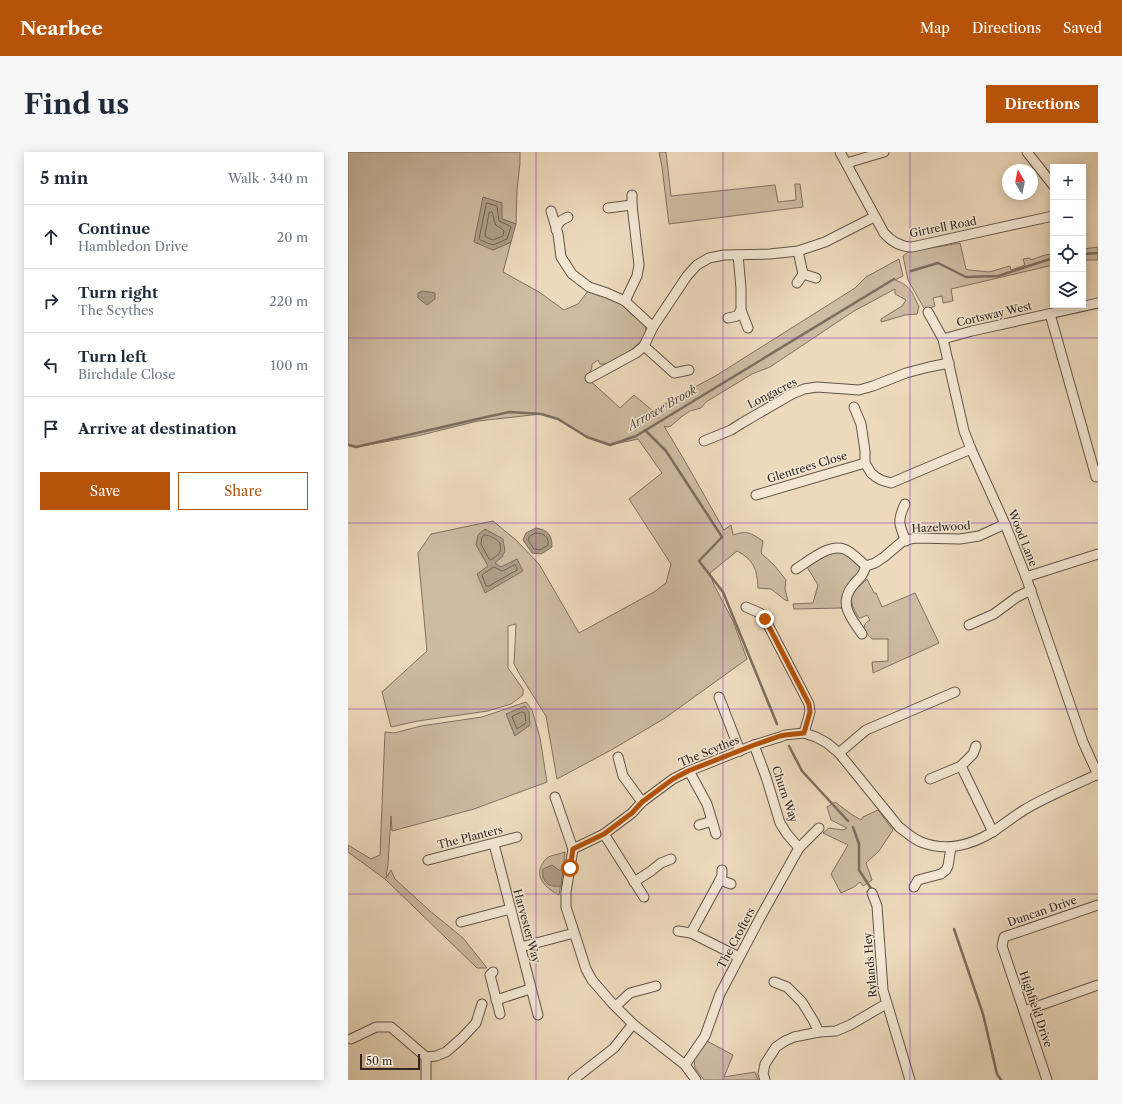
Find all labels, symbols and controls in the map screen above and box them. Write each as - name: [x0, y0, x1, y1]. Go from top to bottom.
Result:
- text: Nearbee: [20, 17, 103, 40]
- text: Map: [920, 19, 950, 37]
- text: Directions: [972, 19, 1041, 37]
- text: Saved: [1063, 19, 1102, 37]
- button: Directions: [986, 85, 1098, 123]
- text: Find us: [24, 87, 129, 121]
- north arrow: [1002, 164, 1038, 200]
- map controls: [1050, 164, 1086, 308]
- button: +: [1050, 164, 1086, 200]
- text: 5 min: [40, 168, 88, 188]
- text: Walk · 340 m: [228, 170, 308, 186]
- button: −: [1050, 200, 1086, 236]
- street label: Girtrell Road: [908, 214, 978, 240]
- text: Continue: [78, 219, 150, 238]
- icon: ahead: [40, 226, 62, 248]
- text: 20 m: [277, 229, 308, 245]
- button: locate: [1050, 236, 1086, 272]
- text: Hambledon Drive: [78, 238, 188, 254]
- button: layers: [1050, 272, 1086, 308]
- text: Turn right: [78, 283, 158, 302]
- icon: right: [40, 290, 62, 312]
- text: 220 m: [269, 293, 308, 309]
- street label: Cortsway West: [955, 298, 1033, 329]
- text: The Scythes: [78, 302, 154, 318]
- text: Turn left: [78, 347, 147, 366]
- icon: left: [40, 354, 62, 376]
- text: 100 m: [270, 357, 308, 373]
- text: Birchdale Close: [78, 366, 175, 382]
- street label: Longacres: [745, 374, 799, 411]
- water label: Arrowe Brook: [623, 381, 700, 434]
- icon: arrive: [40, 418, 62, 440]
- text: Arrive at destination: [78, 419, 237, 438]
- street label: Glentrees Close: [765, 448, 849, 486]
- button: Save: [40, 472, 170, 510]
- button: Share: [178, 472, 308, 510]
- street label: Wood Lane: [1005, 506, 1041, 569]
- street label: Hazelwood: [911, 518, 971, 536]
- route end: [756, 610, 774, 628]
- street label: The Scythes: [677, 732, 742, 770]
- street label: Churn Way: [769, 764, 801, 825]
- street label: The Planters: [436, 822, 504, 852]
- route start: [561, 859, 579, 877]
- street label: Harvester Way: [510, 887, 544, 965]
- street label: Duncan Drive: [1005, 893, 1079, 929]
- street label: The Crofters: [714, 905, 758, 971]
- street label: Rylands Hey: [860, 931, 880, 998]
- street label: Highfield Drive: [1016, 969, 1056, 1049]
- scale bar: [360, 1052, 420, 1071]
- text: 50 m: [366, 1054, 392, 1068]

